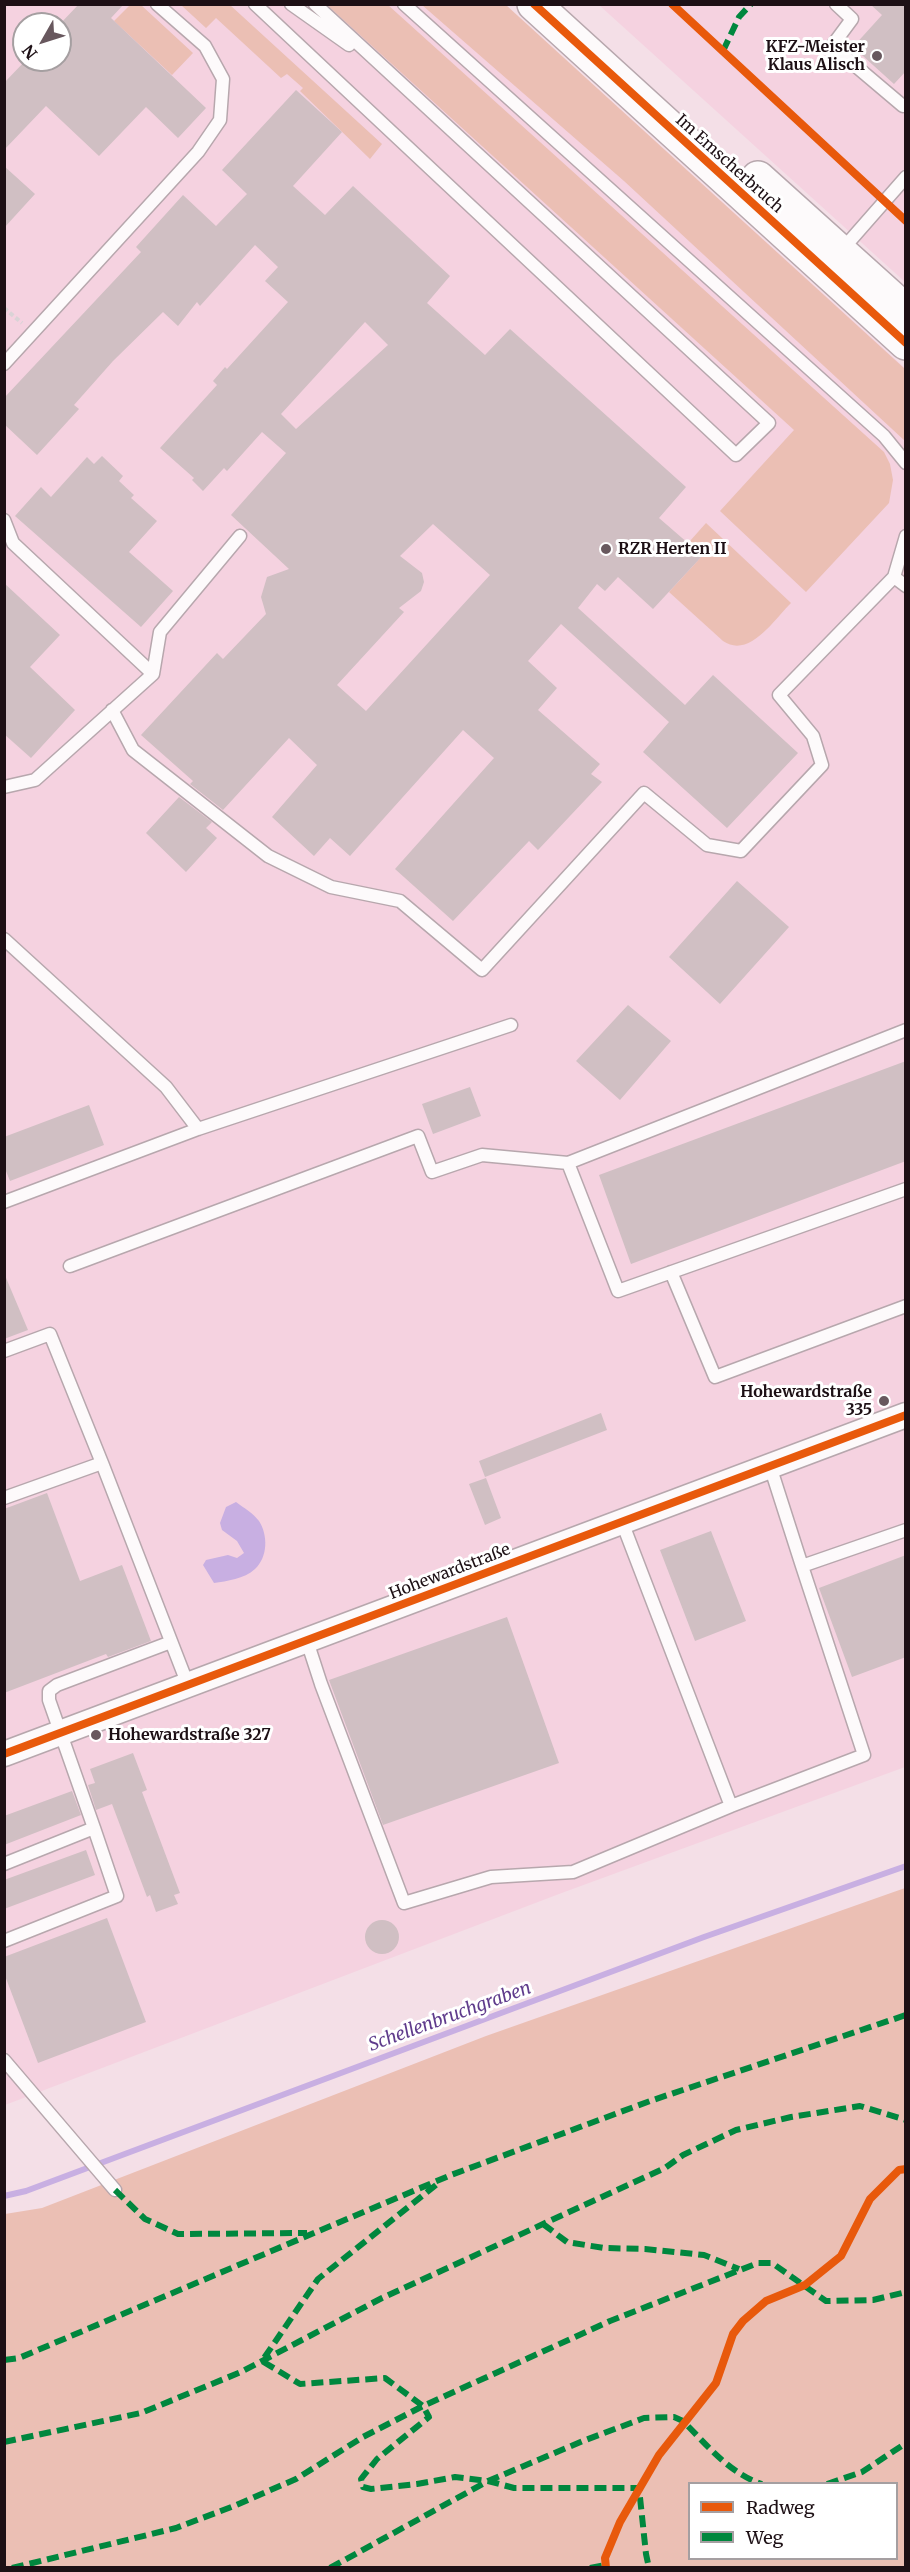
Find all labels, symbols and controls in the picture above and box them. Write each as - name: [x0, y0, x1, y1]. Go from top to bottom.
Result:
- north arrow: [12, 12, 72, 72]
- place label: KFZ-Meister Klaus Alisch: [765, 37, 865, 75]
- text: N: [18, 41, 41, 63]
- marker: KFZ-Meister Klaus Alisch: [870, 49, 884, 63]
- street label: Im Emscherbruch: [671, 111, 787, 217]
- place label: RZR Herten II: [618, 539, 727, 559]
- marker: RZR Herten II: [599, 542, 613, 556]
- place label: Hohewardstraße 335: [740, 1382, 872, 1420]
- marker: Hohewardstraße 335: [877, 1394, 891, 1408]
- street label: Hohewardstraße: [387, 1540, 513, 1604]
- place label: Hohewardstraße 327: [108, 1725, 271, 1745]
- marker: Hohewardstraße 327: [89, 1728, 103, 1742]
- water label: Schellenbruchgraben: [366, 1978, 534, 2056]
- legend: [688, 2482, 898, 2560]
- text: Radweg: [746, 2496, 815, 2519]
- text: Weg: [746, 2526, 783, 2549]

